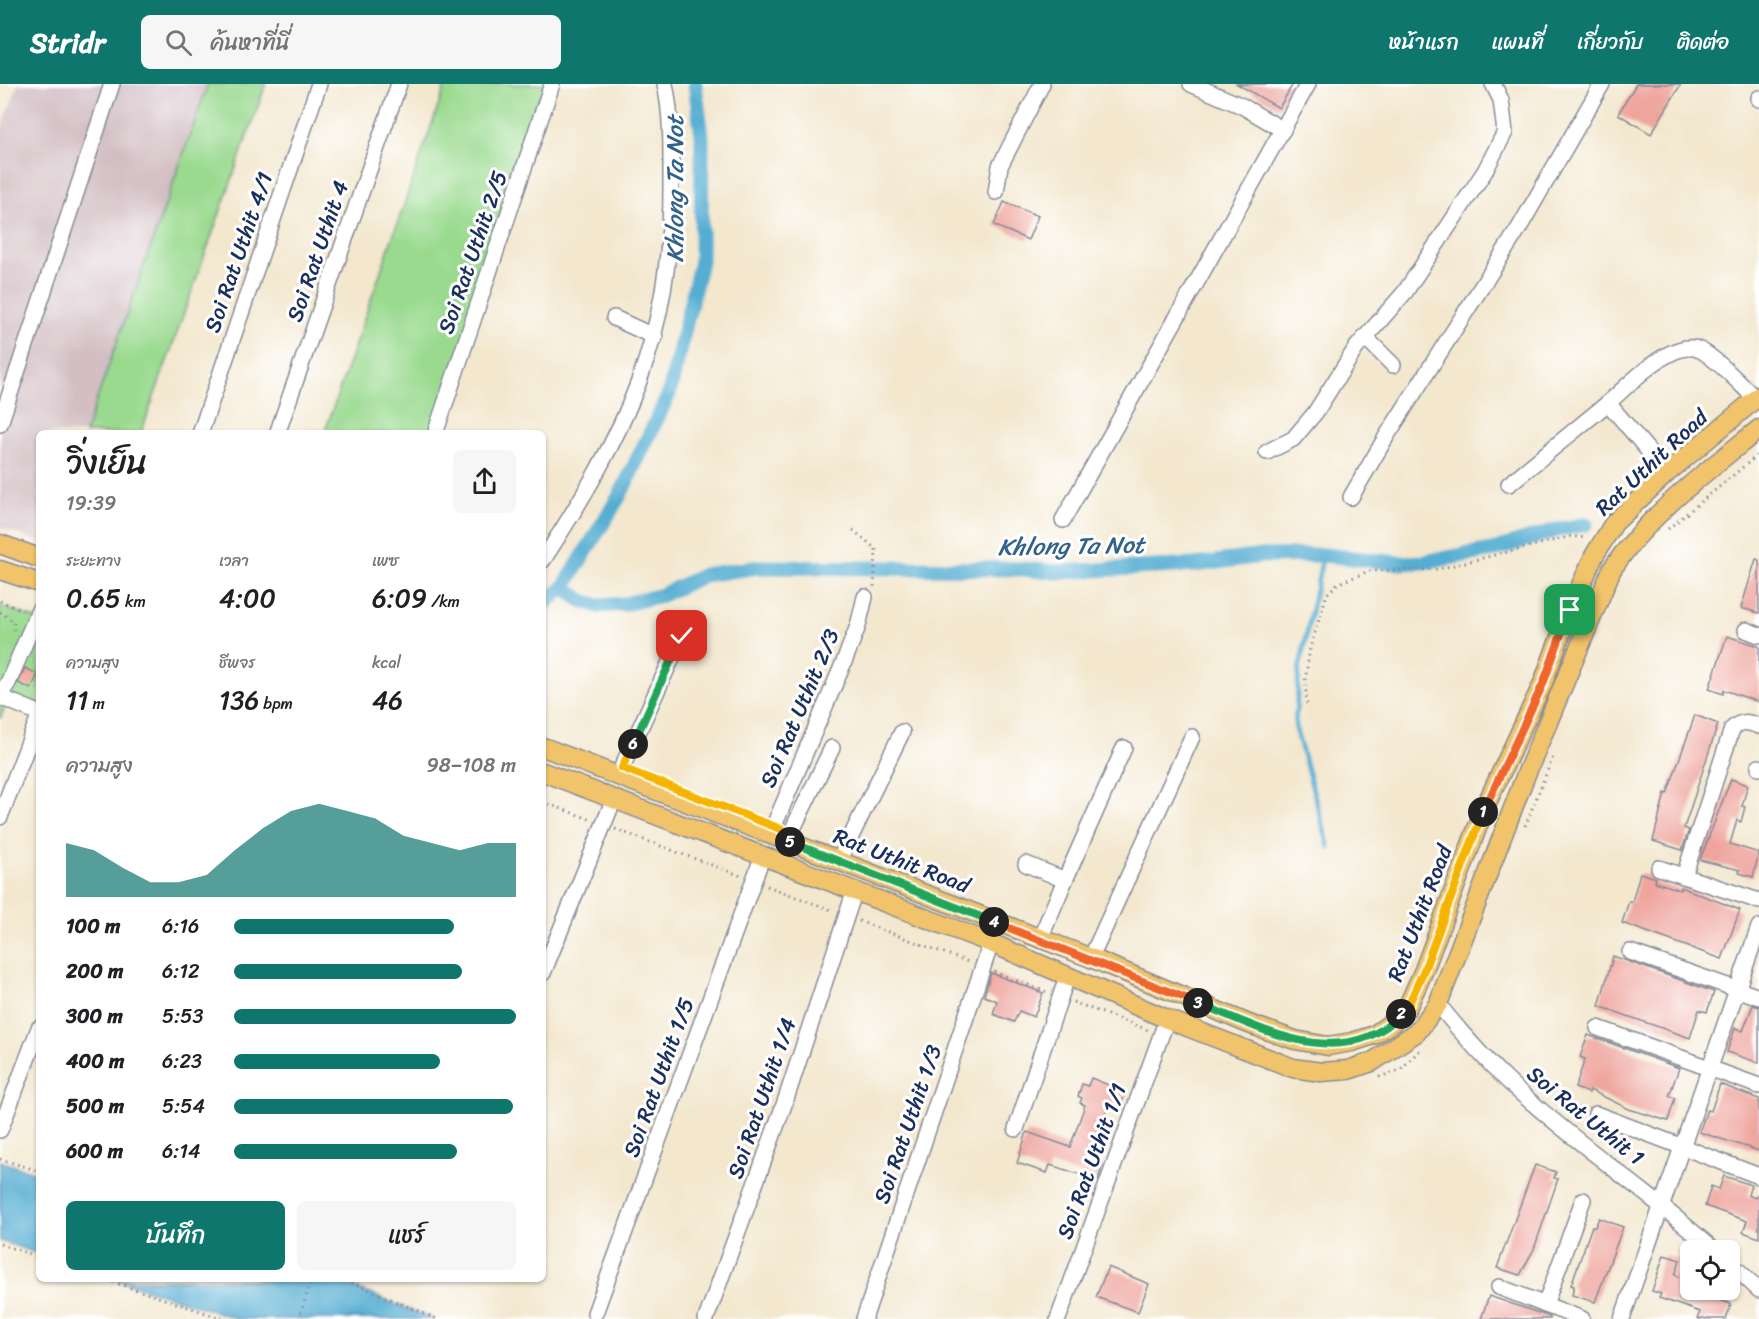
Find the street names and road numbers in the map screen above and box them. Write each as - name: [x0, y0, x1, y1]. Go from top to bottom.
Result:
- street label: Soi Rat Uthit 2/5: [426, 165, 519, 339]
- street label: Soi Rat Uthit 4/1: [193, 167, 284, 338]
- street label: Soi Rat Uthit 4: [275, 175, 360, 327]
- street label: Rat Uthit Road: [1585, 398, 1718, 526]
- street label: Soi Rat Uthit 2/3: [748, 623, 850, 794]
- street label: Rat Uthit Road: [828, 817, 977, 905]
- street label: Rat Uthit Road: [1376, 838, 1464, 987]
- street label: Soi Rat Uthit 1/5: [612, 992, 705, 1163]
- street label: Soi Rat Uthit 1/4: [716, 1012, 807, 1184]
- street label: Soi Rat Uthit 1/3: [862, 1039, 953, 1209]
- street label: Soi Rat Uthit 1: [1518, 1055, 1654, 1176]
- street label: Soi Rat Uthit 1/1: [1045, 1078, 1138, 1245]

